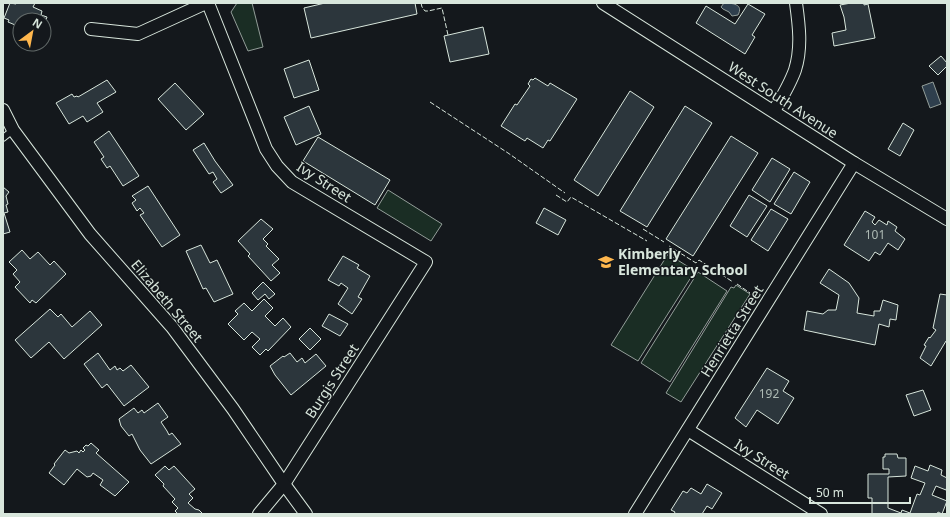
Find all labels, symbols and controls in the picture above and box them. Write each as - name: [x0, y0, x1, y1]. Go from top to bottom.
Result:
- north arrow: [12, 12, 52, 52]
- text: N: [30, 14, 45, 32]
- street label: West South Avenue: [725, 57, 842, 142]
- street label: Ivy Street: [293, 157, 355, 206]
- house number: 101: [865, 226, 885, 243]
- place label: Kimberly Elementary School: [618, 244, 748, 279]
- school or university icon: Kimberly Elementary School: [597, 253, 615, 271]
- street label: Elizabeth Street: [127, 255, 208, 346]
- street label: Henrietta Street: [696, 281, 767, 380]
- street label: Burgis Street: [300, 340, 363, 422]
- house number: 192: [759, 385, 779, 402]
- street label: Ivy Street: [731, 434, 793, 483]
- scale bar: [810, 479, 910, 505]
- text: 50 m: [816, 484, 844, 501]

